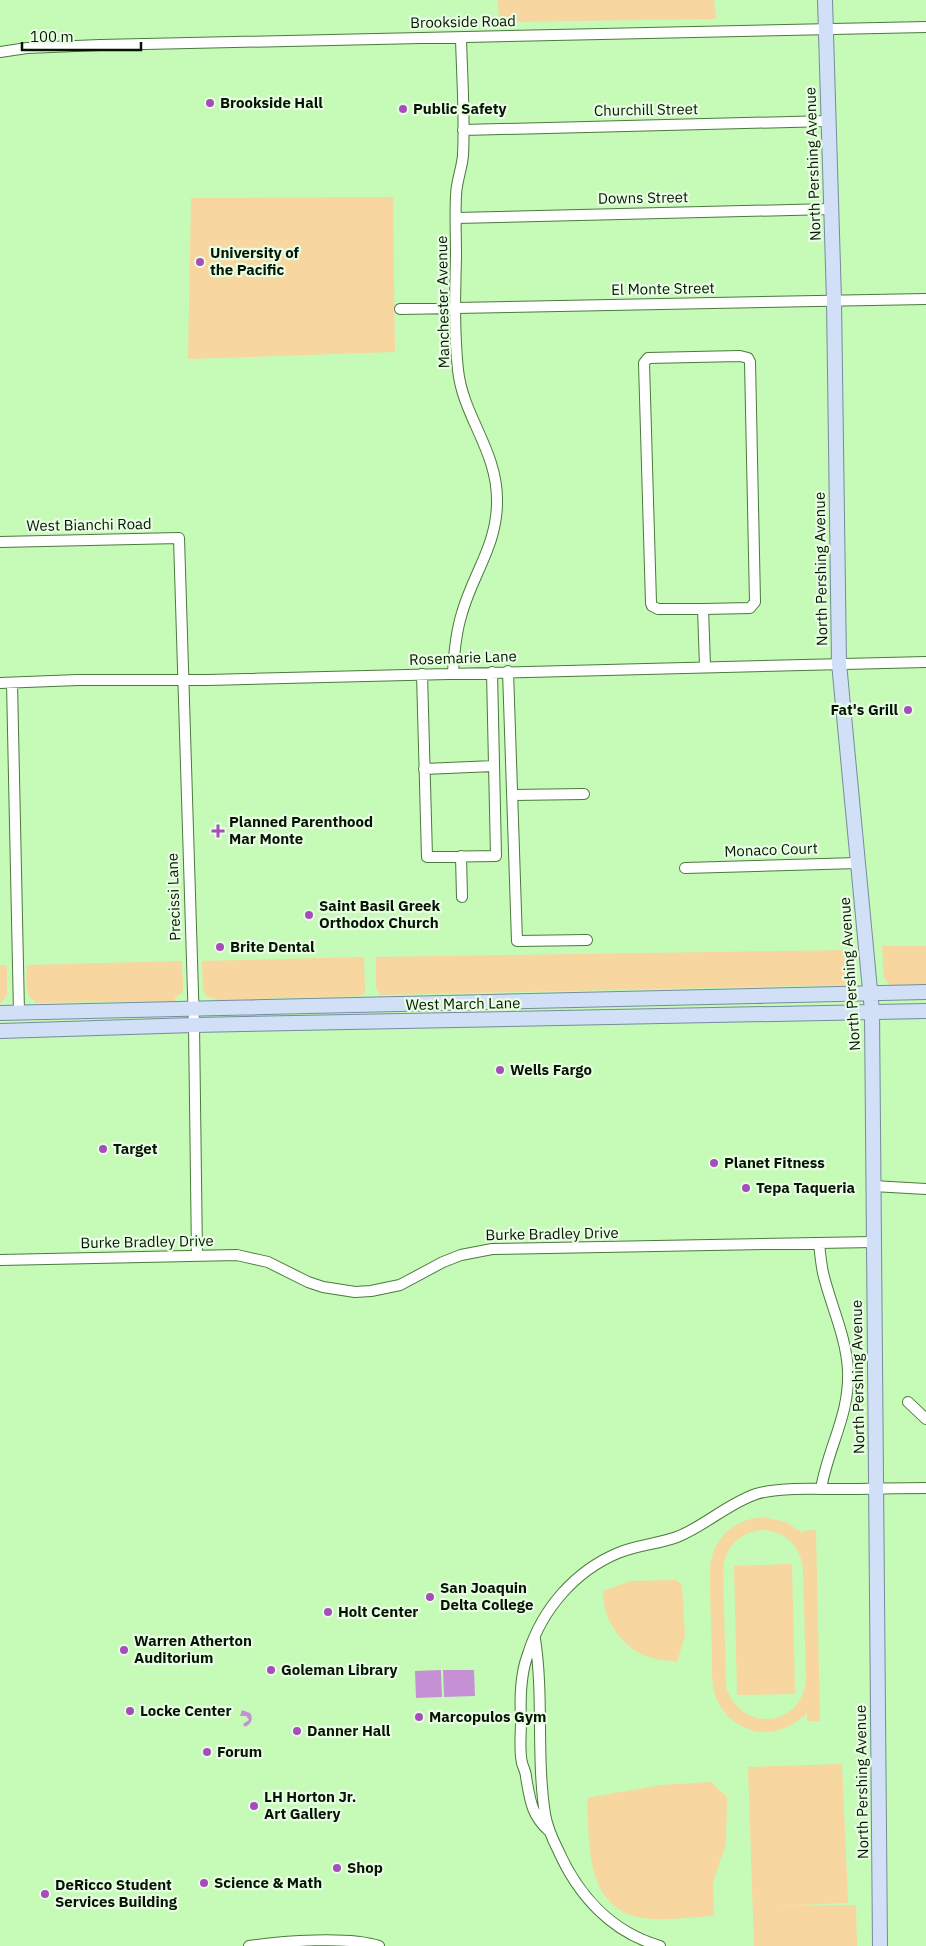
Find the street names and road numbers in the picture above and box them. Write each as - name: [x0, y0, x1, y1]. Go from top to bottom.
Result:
- street label: Brookside Road: [410, 11, 516, 32]
- street label: North Pershing Avenue: [800, 87, 825, 241]
- street label: Churchill Street: [594, 99, 698, 120]
- street label: Downs Street: [598, 187, 688, 208]
- street label: Manchester Avenue: [432, 235, 453, 369]
- street label: El Monte Street: [611, 278, 715, 299]
- street label: North Pershing Avenue: [810, 492, 831, 646]
- street label: West Bianchi Road: [26, 514, 152, 535]
- street label: Rosemarie Lane: [409, 646, 517, 669]
- street label: Monaco Court: [724, 838, 818, 861]
- street label: Precissi Lane: [162, 853, 185, 941]
- street label: North Pershing Avenue: [835, 897, 864, 1052]
- street label: West March Lane: [405, 993, 521, 1014]
- street label: Burke Bradley Drive: [485, 1223, 619, 1244]
- street label: Burke Bradley Drive: [80, 1231, 214, 1252]
- street label: North Pershing Avenue: [847, 1300, 868, 1454]
- street label: North Pershing Avenue: [851, 1705, 872, 1859]

